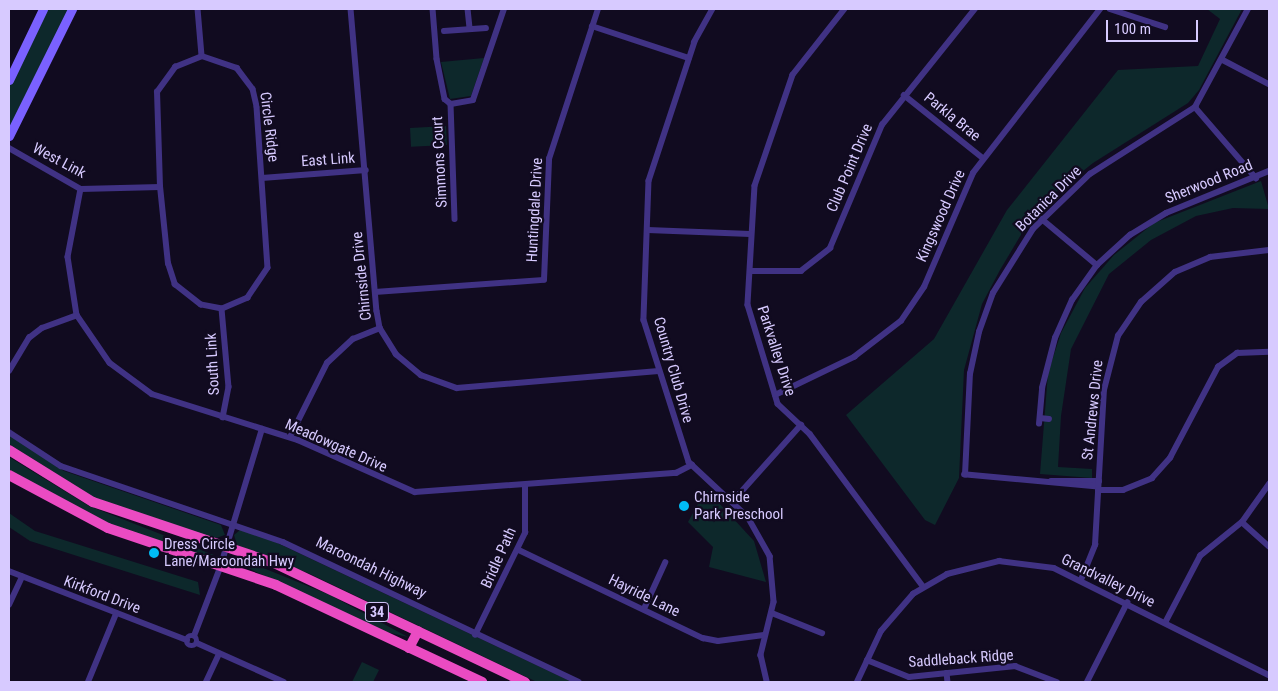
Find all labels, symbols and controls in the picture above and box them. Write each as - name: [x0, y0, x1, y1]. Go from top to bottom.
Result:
- scale bar: [1108, 10, 1200, 42]
- text: 100 m: [1114, 20, 1151, 38]
- street label: Parkla Brae: [920, 89, 984, 145]
- street label: Circle Ridge: [256, 91, 282, 163]
- street label: Simmons Court: [429, 116, 451, 208]
- street label: Club Point Drive: [823, 121, 877, 215]
- street label: West Link: [29, 140, 89, 182]
- street label: East Link: [300, 149, 356, 171]
- street label: Sherwood Road: [1163, 156, 1255, 208]
- street label: Huntingdale Drive: [523, 157, 547, 263]
- street label: Botanica Drive: [1012, 162, 1086, 236]
- street label: Kingswood Drive: [913, 167, 969, 265]
- street label: Chirnside Drive: [348, 231, 376, 321]
- street label: Parkvalley Drive: [753, 304, 799, 398]
- street label: Country Club Drive: [649, 315, 697, 425]
- street label: South Link: [202, 332, 224, 396]
- street label: St Andrews Drive: [1079, 359, 1107, 461]
- street label: Meadowgate Drive: [282, 415, 390, 477]
- place label: Chirnside Park Preschool: [694, 488, 783, 523]
- marker: Chirnside Park Preschool: [678, 500, 690, 512]
- street label: Bridle Path: [478, 525, 520, 591]
- street label: Maroondah Highway: [313, 533, 429, 603]
- place label: Dress Circle Lane/Maroondah Hwy: [164, 535, 294, 570]
- marker: Dress Circle Lane/Maroondah Hwy: [148, 547, 160, 559]
- street label: Grandvalley Drive: [1058, 551, 1158, 611]
- street label: Hayride Lane: [605, 571, 683, 621]
- street label: Kirkford Drive: [61, 572, 143, 618]
- road number: 34: [364, 600, 390, 624]
- street label: Saddleback Ridge: [908, 646, 1014, 672]

